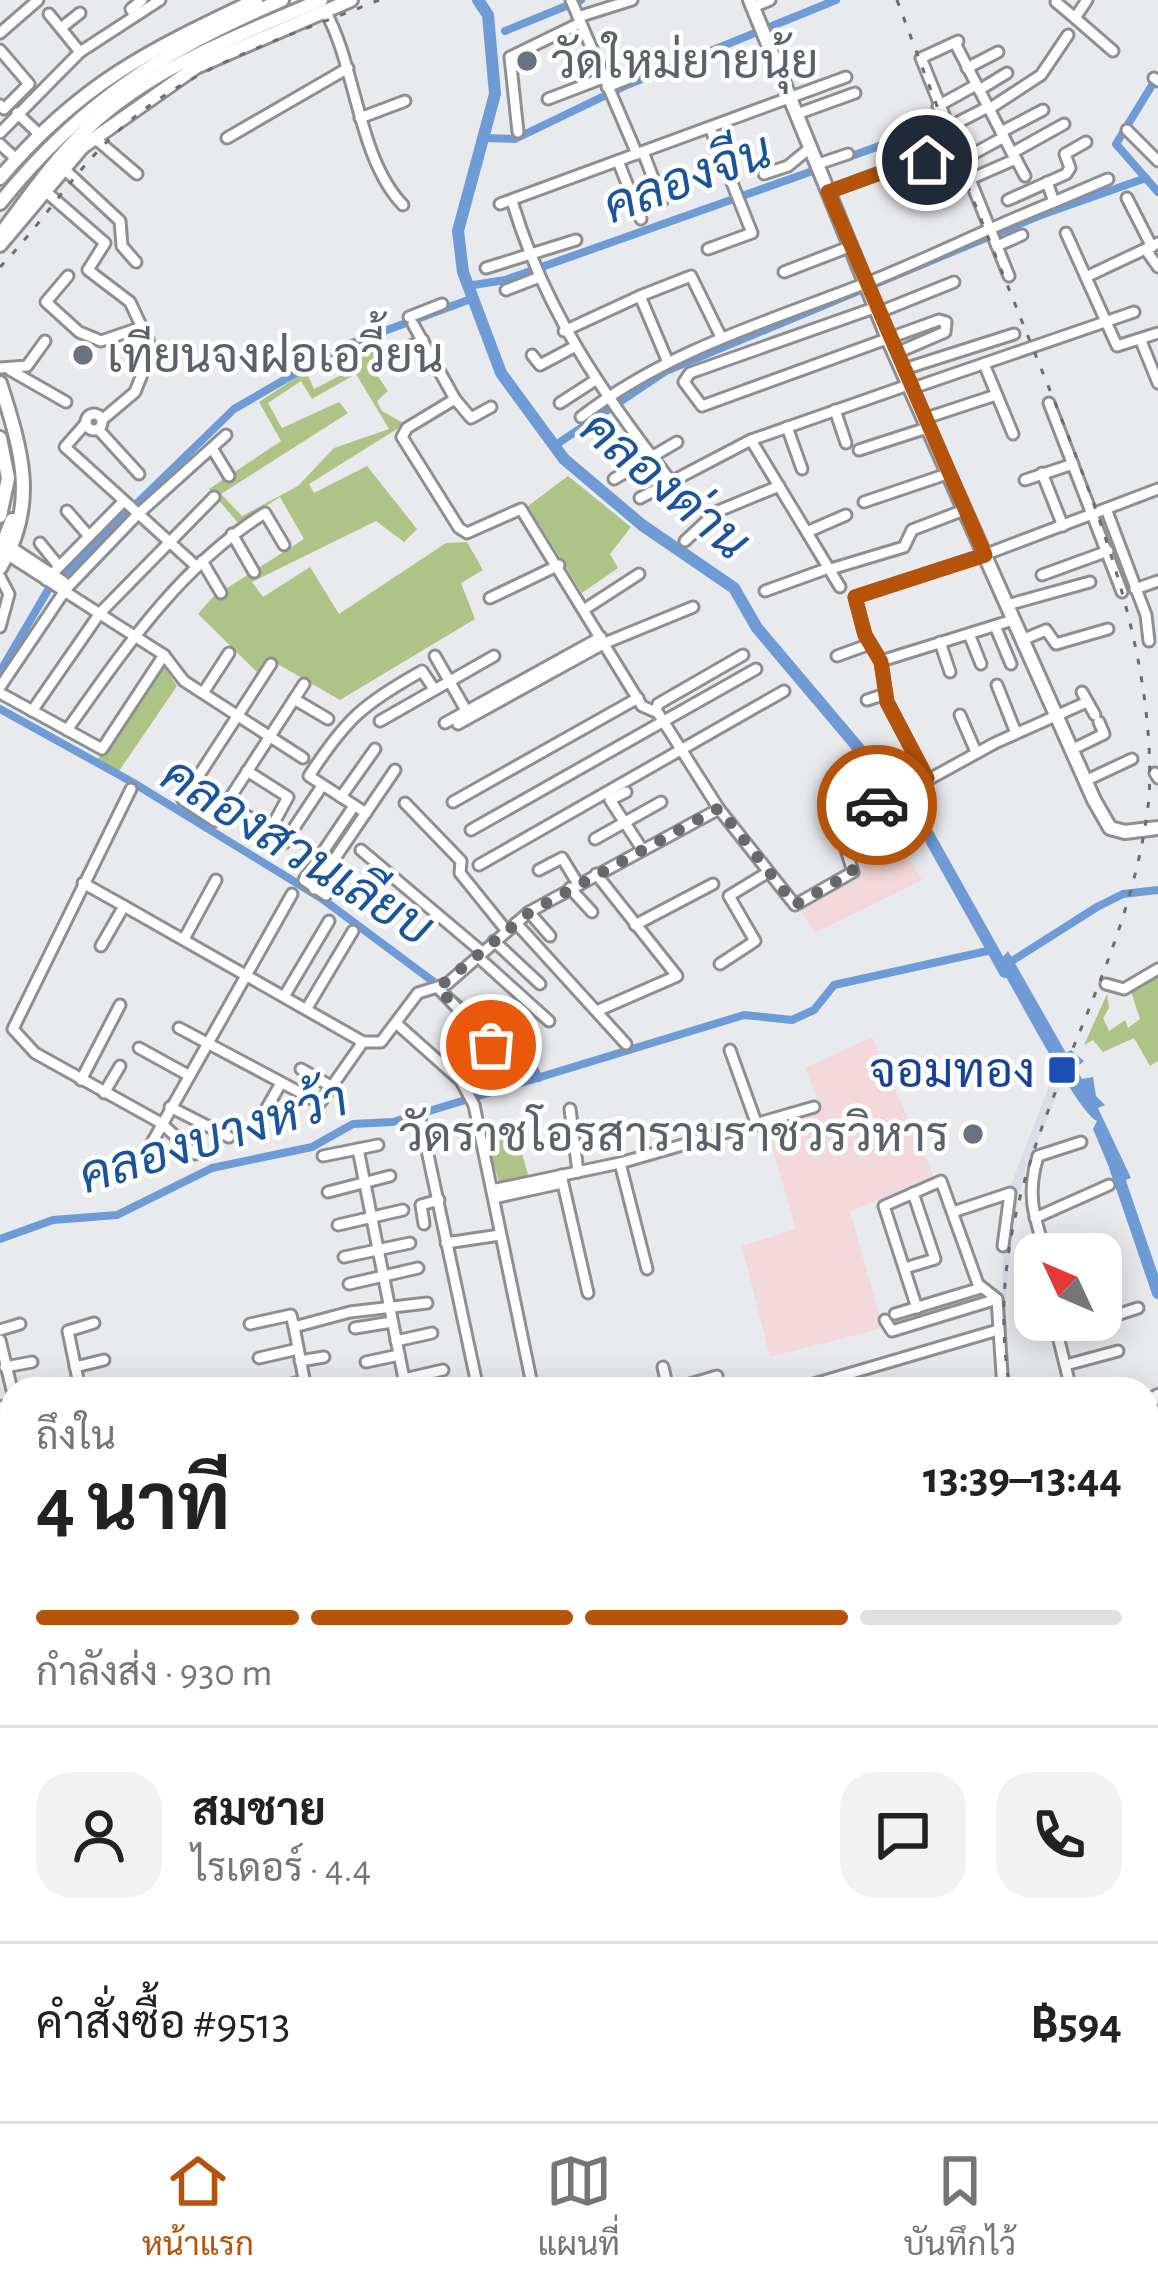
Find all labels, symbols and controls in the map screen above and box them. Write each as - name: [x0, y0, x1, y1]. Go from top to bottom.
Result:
- place label: วัดใหม่ยายนุ้ย: [551, 31, 818, 94]
- marker: วัดใหม่ยายนุ้ย: [514, 48, 540, 74]
- pin: [876, 109, 978, 211]
- water label: คลองจีน: [595, 118, 778, 233]
- icon: home: [894, 127, 960, 193]
- place label: เทียนจงฝอเอวี้ยน: [107, 310, 444, 382]
- marker: เทียนจงฝอเอวี้ยน: [70, 342, 96, 368]
- water label: คลองด่าน: [571, 398, 761, 570]
- water label: คลองสวนเลียบ: [152, 742, 446, 956]
- courier: [817, 745, 937, 865]
- icon: car: [844, 772, 910, 838]
- pin: [440, 994, 542, 1096]
- icon: bag: [458, 1012, 524, 1078]
- place label: จอมทอง: [869, 1049, 1035, 1097]
- marker: จอมทอง: [1046, 1054, 1078, 1086]
- water label: คลองบางหว้า: [71, 1066, 354, 1203]
- place label: วัดราชโอรสารามราชวรวิหาร: [399, 1104, 949, 1161]
- marker: วัดราชโอรสารามราชวรวิหาร: [960, 1121, 986, 1147]
- north arrow: [1014, 1233, 1122, 1341]
- map controls: [1014, 1233, 1122, 1341]
- text: ถึงใน: [36, 1418, 116, 1457]
- text: 13:39–13:44: [923, 1456, 1122, 1501]
- text: 4 นาที: [36, 1467, 230, 1545]
- text: กำลังส่ง · 930 m: [36, 1654, 272, 1693]
- button: person: [36, 1772, 162, 1898]
- button: chat: [840, 1772, 966, 1898]
- button: phone: [996, 1772, 1122, 1898]
- text: สมชาย: [192, 1789, 326, 1834]
- text: ไรเดอร์ · 4.4: [192, 1850, 371, 1889]
- text: คำสั่งซื้อ #9513: [36, 2002, 290, 2047]
- text: ฿594: [1031, 2002, 1122, 2047]
- tab: หน้าแรก: [142, 2148, 254, 2266]
- tab: แผนที่: [538, 2148, 620, 2266]
- tab: บันทึกไว้: [903, 2148, 1016, 2266]

